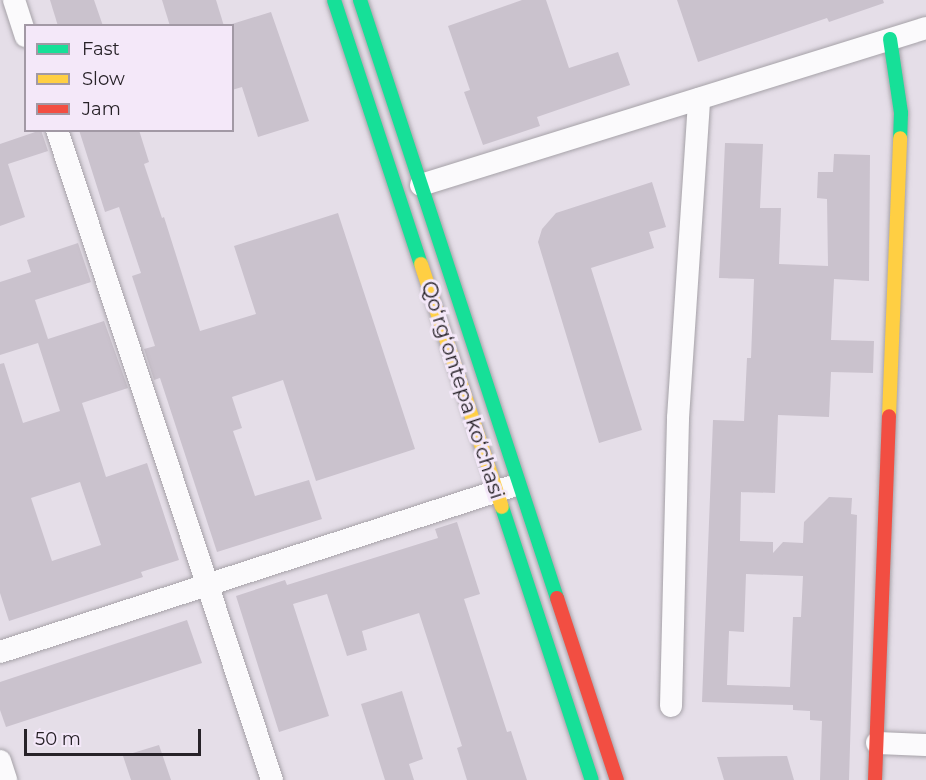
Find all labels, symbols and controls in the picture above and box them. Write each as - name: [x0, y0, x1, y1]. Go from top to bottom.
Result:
- legend: [24, 24, 234, 132]
- text: Fast: [82, 38, 120, 60]
- text: Slow: [82, 68, 125, 90]
- text: Jam: [82, 98, 121, 120]
- street label: Qoʻrgʻontepa koʻchasi: [416, 278, 510, 502]
- scale bar: [27, 717, 204, 755]
- text: 50 m: [35, 728, 81, 750]

